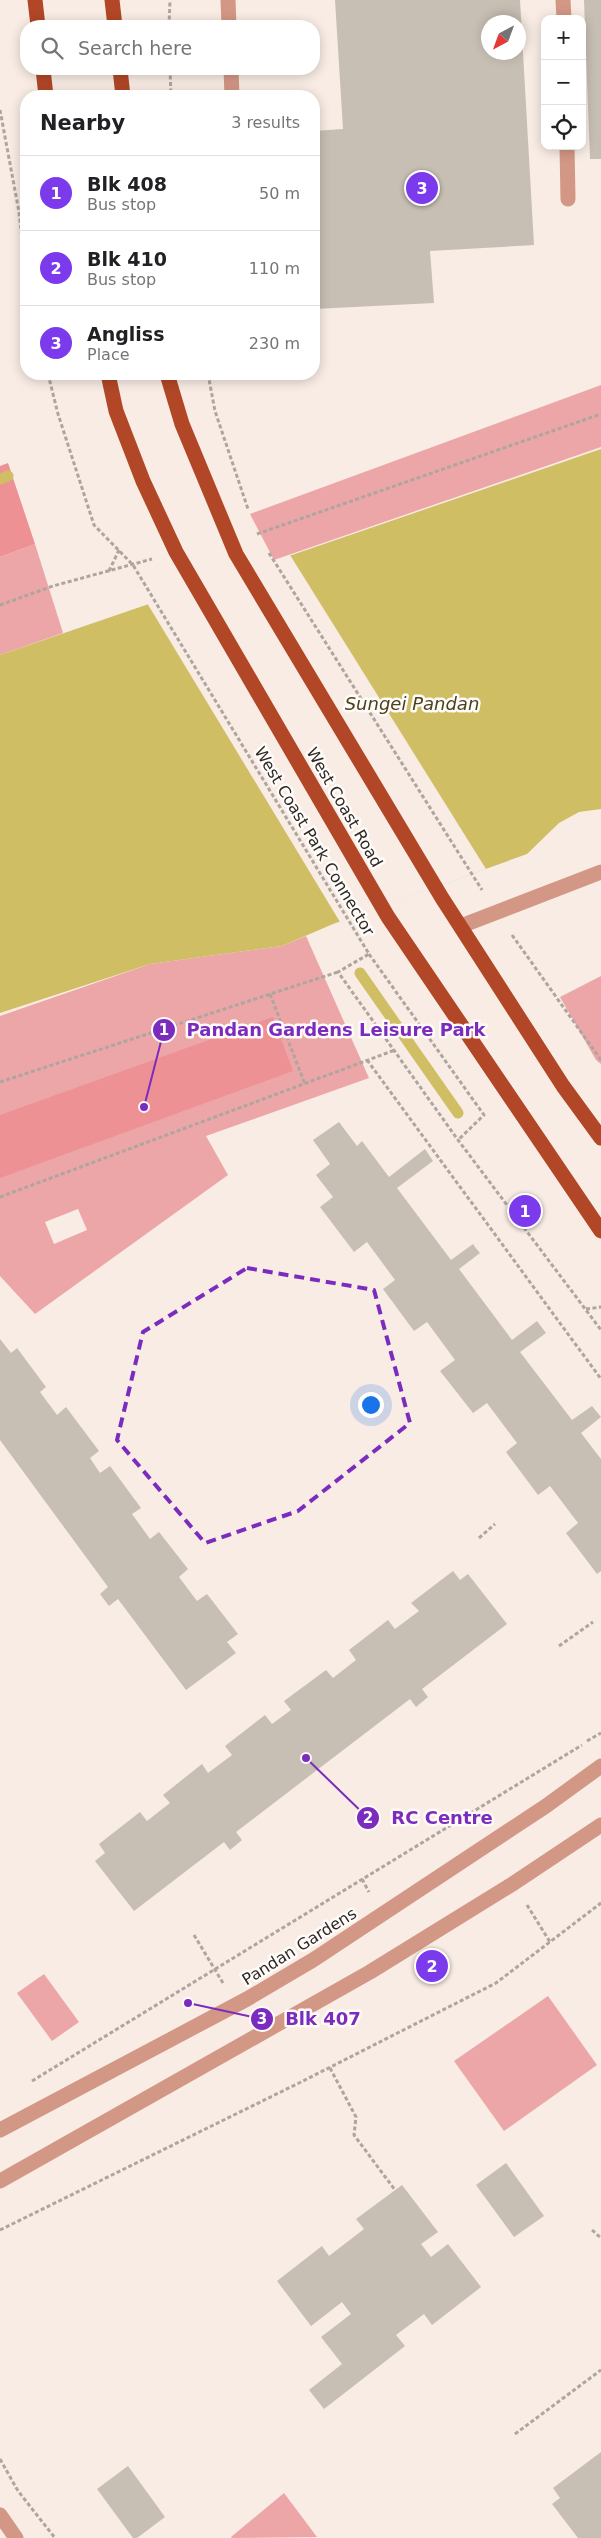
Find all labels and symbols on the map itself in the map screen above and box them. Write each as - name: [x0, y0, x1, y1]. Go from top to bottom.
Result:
- north arrow: [481, 15, 526, 60]
- pin: 3: [406, 169, 438, 207]
- water label: Sungei Pandan: [345, 693, 479, 714]
- street label: West Coast Park Connector: [251, 743, 379, 940]
- street label: West Coast Road: [303, 744, 387, 870]
- callout: Pandan Gardens Leisure Park: [151, 1013, 495, 1046]
- text: Pandan Gardens Leisure Park: [187, 1019, 486, 1040]
- text: 1: [159, 1021, 169, 1039]
- pin: 1: [509, 1192, 541, 1230]
- your location: [358, 1392, 384, 1418]
- callout: RC Centre: [356, 1801, 502, 1834]
- text: RC Centre: [391, 1807, 493, 1828]
- text: 2: [363, 1809, 373, 1827]
- street label: Pandan Gardens: [239, 1904, 360, 1989]
- pin: 2: [416, 1947, 448, 1985]
- callout: Blk 407: [250, 2002, 370, 2035]
- text: Blk 407: [285, 2008, 361, 2029]
- text: 3: [257, 2010, 267, 2028]

